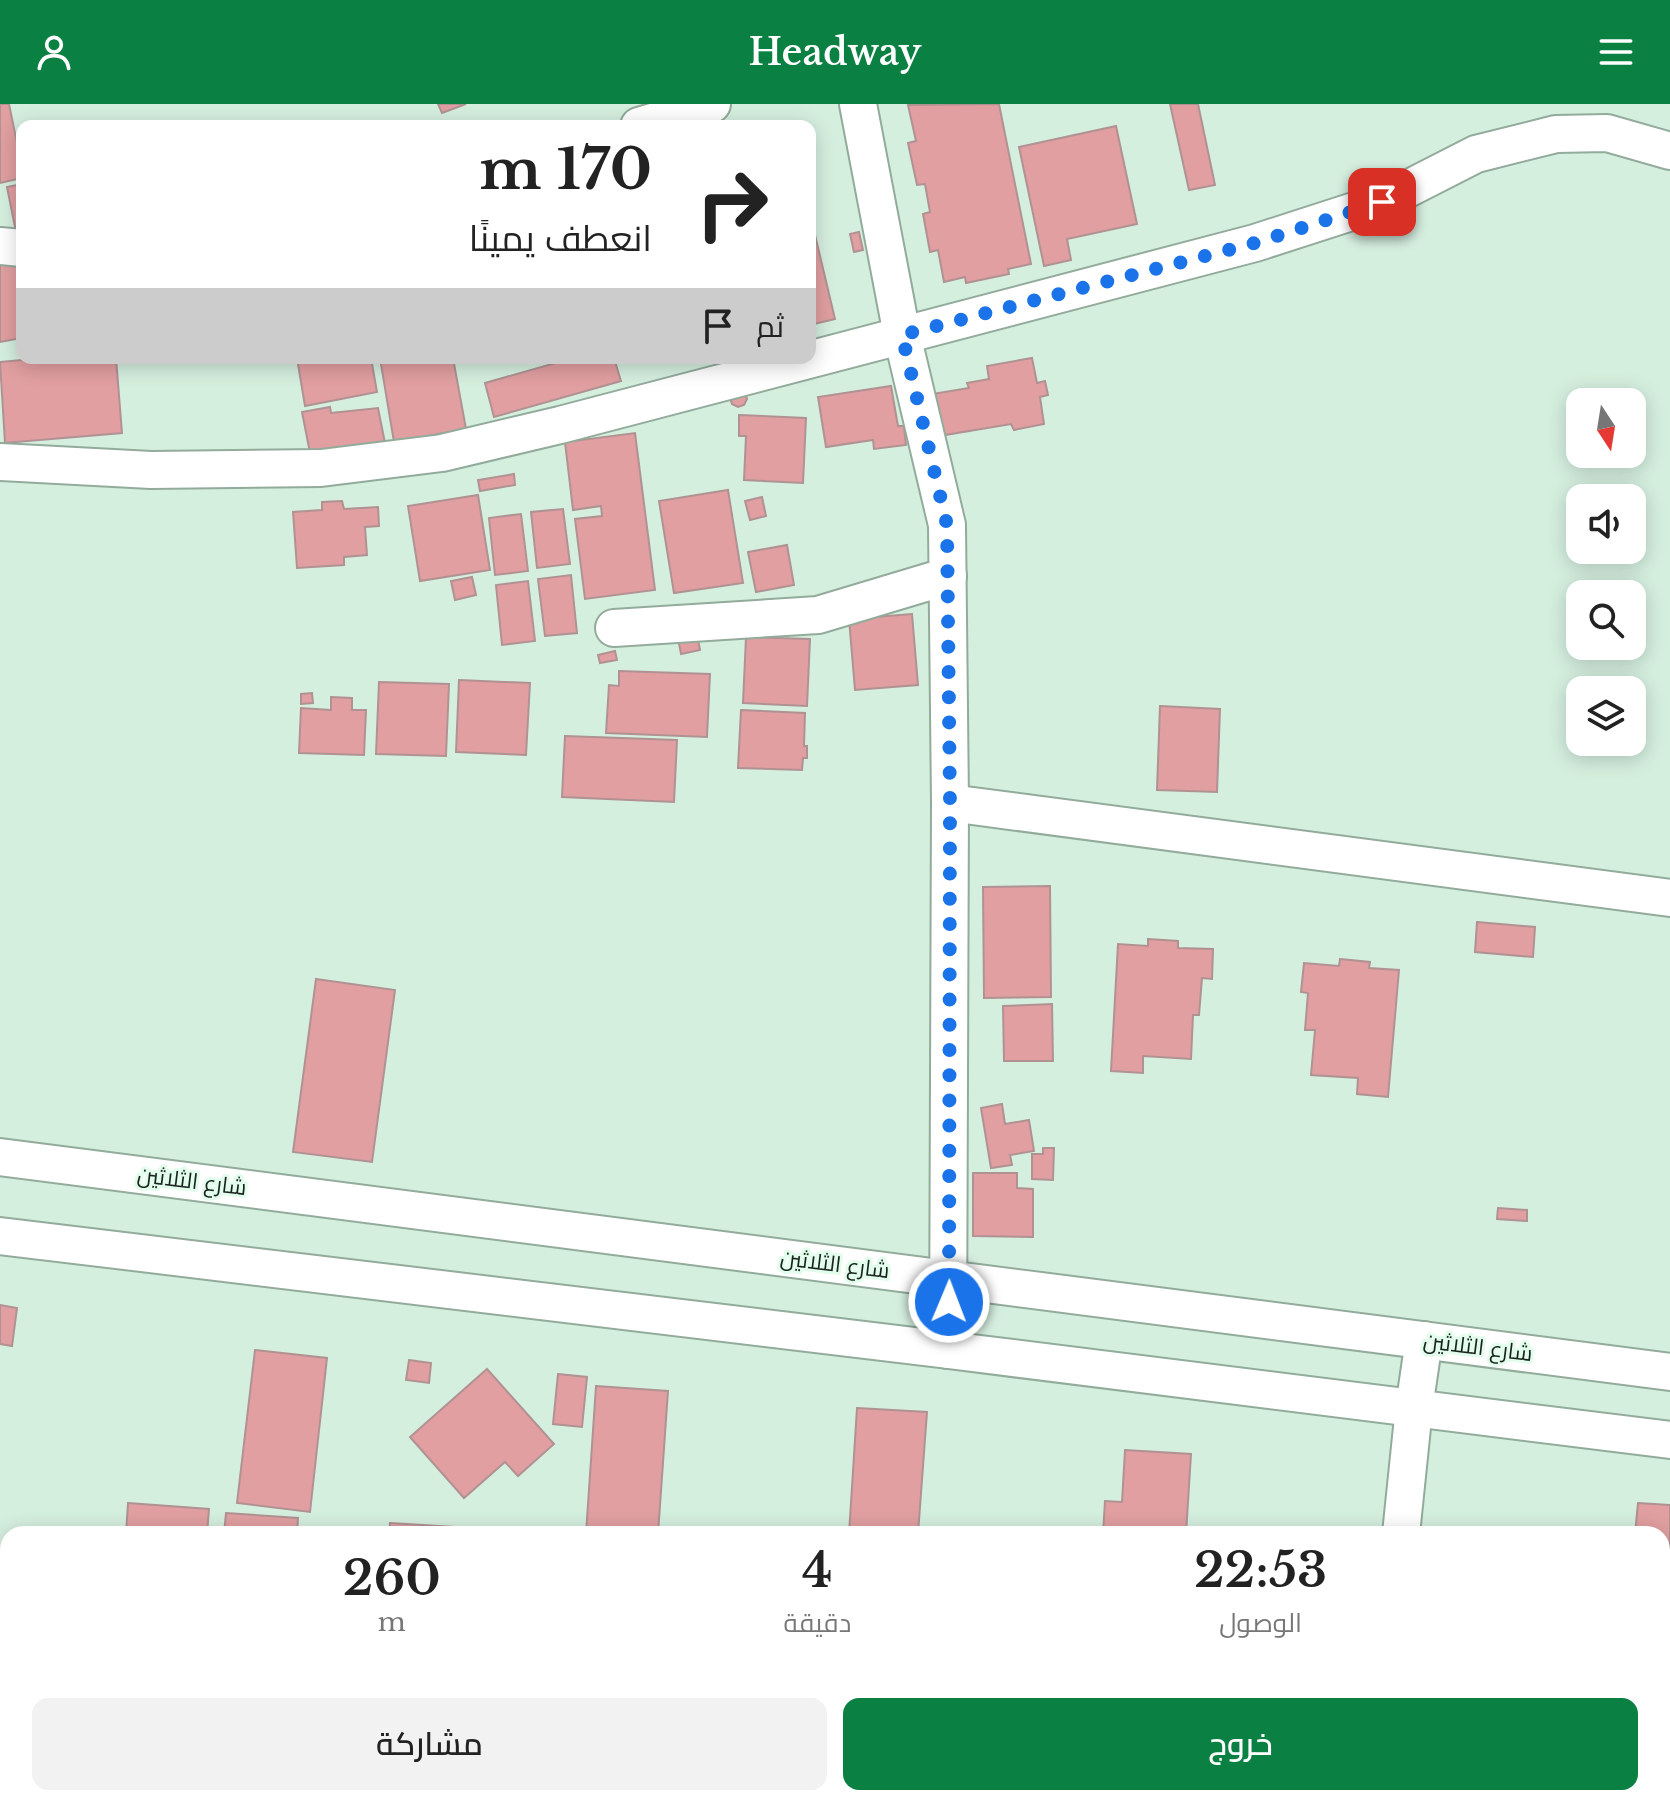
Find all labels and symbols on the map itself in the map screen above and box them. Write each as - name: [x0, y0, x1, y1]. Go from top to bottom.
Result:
- pin: [1348, 168, 1416, 236]
- north arrow: [1566, 388, 1646, 468]
- street label: شارع الثلاثين: [136, 1161, 248, 1202]
- street label: شارع الثلاثين: [779, 1244, 891, 1285]
- position arrow: [907, 1260, 991, 1344]
- street label: شارع الثلاثين: [1422, 1327, 1534, 1368]

